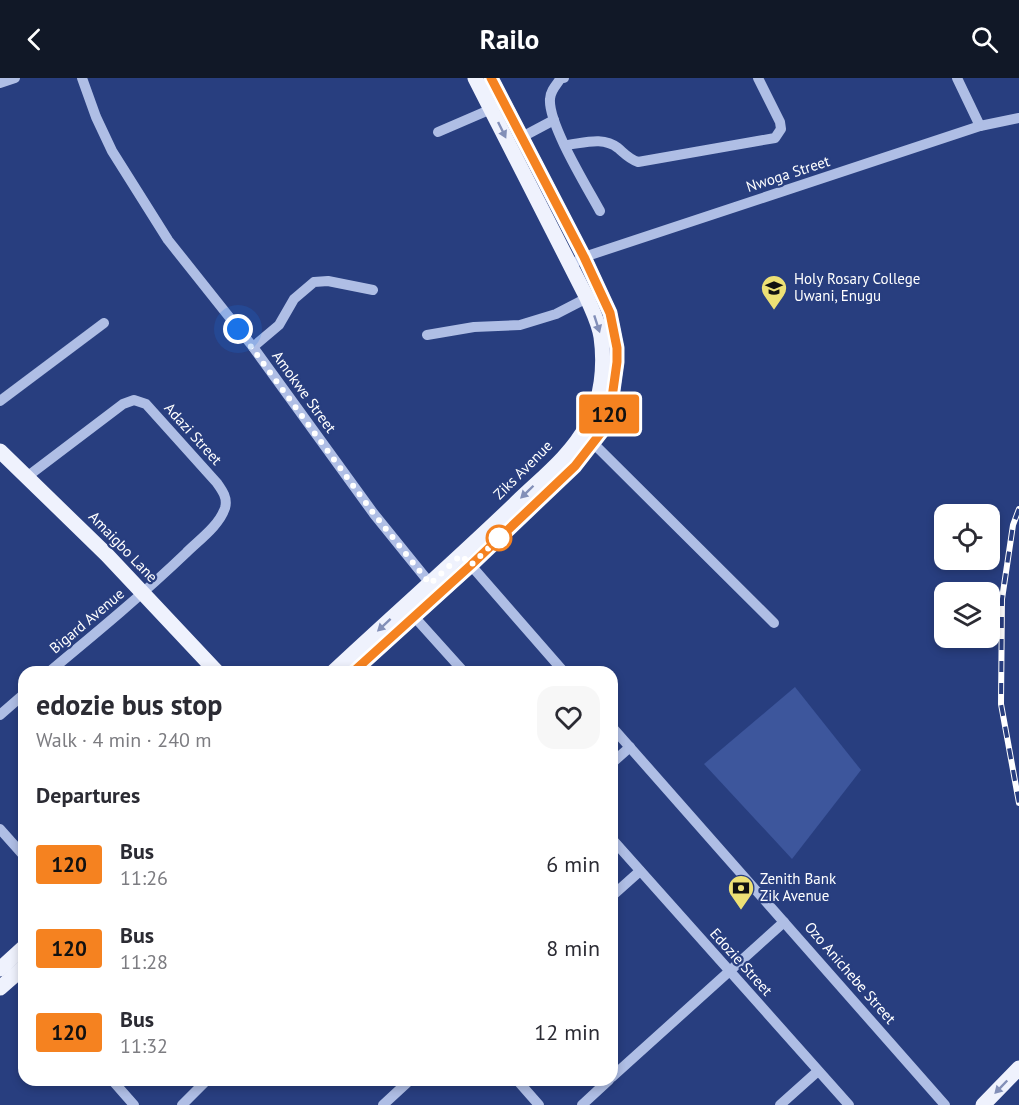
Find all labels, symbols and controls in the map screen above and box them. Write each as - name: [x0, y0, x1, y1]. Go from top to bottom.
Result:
- text: Railo: [480, 22, 539, 56]
- icon: back: [18, 23, 51, 56]
- icon: search: [968, 23, 1001, 56]
- one-way arrow: [497, 121, 507, 138]
- street label: Nwoga Street: [744, 151, 832, 196]
- place label: Holy Rosary College Uwani, Enugu: [794, 269, 920, 305]
- school or university icon: Holy Rosary College Uwani, Enugu: [759, 273, 789, 311]
- your location: [223, 314, 253, 344]
- one-way arrow: [592, 315, 602, 333]
- street label: Amokwe Street: [268, 347, 341, 437]
- line badge: 120: [574, 394, 644, 434]
- street label: Adazi Street: [160, 399, 226, 469]
- text: 120: [591, 401, 627, 428]
- street label: Ziks Avenue: [489, 436, 556, 503]
- one-way arrow: [520, 485, 534, 499]
- map controls: [934, 504, 1000, 648]
- button: locate: [934, 504, 1000, 570]
- street label: Amaigbo Lane: [85, 507, 162, 586]
- unlabelled marker: [486, 525, 512, 551]
- button: layers: [934, 582, 1000, 648]
- street label: Bigard Avenue: [45, 584, 128, 657]
- one-way arrow: [377, 617, 391, 631]
- text: edozie bus stop: [36, 686, 222, 723]
- button: heart: [537, 686, 600, 749]
- text: Walk · 4 min · 240 m: [36, 727, 212, 753]
- text: Departures: [36, 781, 140, 809]
- text: Bus: [120, 837, 154, 865]
- text: 6 min: [546, 850, 600, 878]
- text: 120: [51, 851, 87, 878]
- text: 11:26: [120, 865, 168, 891]
- place label: Zenith Bank Zik Avenue: [760, 869, 837, 905]
- bank icon: Zenith Bank Zik Avenue: [726, 873, 756, 911]
- street label: Ozo Anichebe Street: [801, 918, 900, 1028]
- text: Bus: [120, 921, 154, 949]
- street label: Edozie Street: [706, 924, 777, 999]
- text: 8 min: [546, 934, 600, 962]
- text: 120: [51, 935, 87, 962]
- text: 11:28: [120, 949, 168, 975]
- text: Bus: [120, 1005, 154, 1033]
- text: 12 min: [534, 1018, 600, 1046]
- text: 120: [51, 1019, 87, 1046]
- text: 11:32: [120, 1033, 168, 1059]
- one-way arrow: [994, 1079, 1008, 1094]

